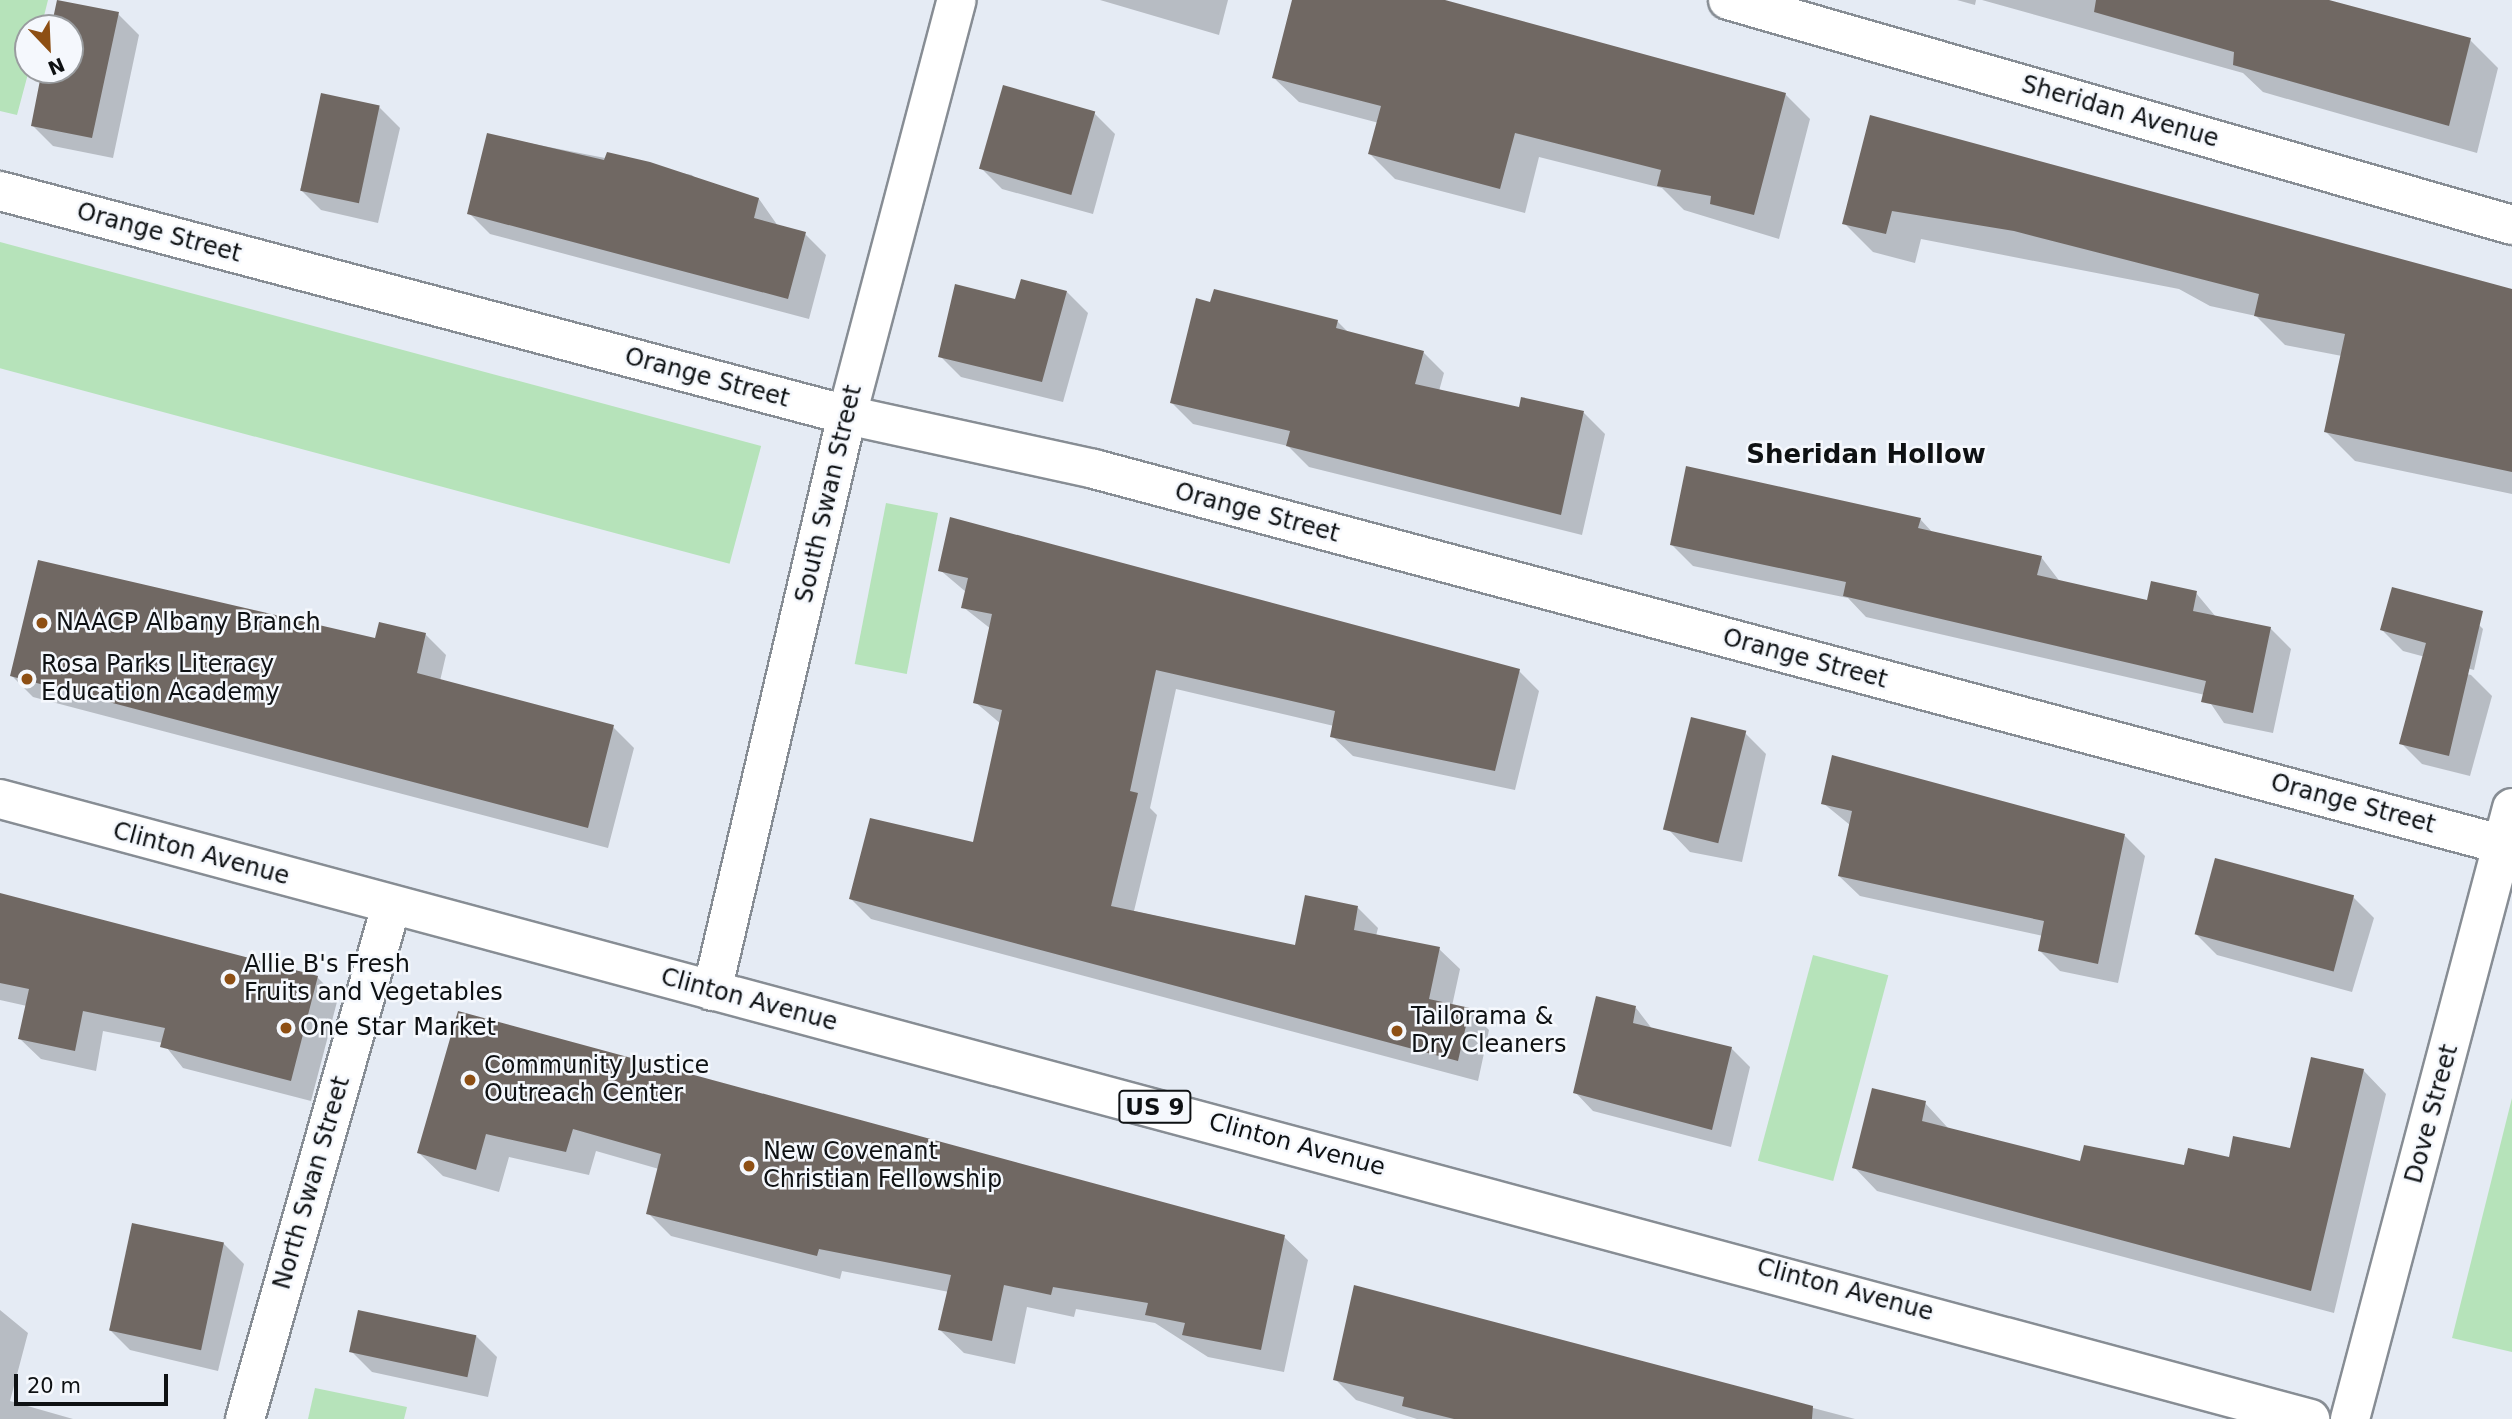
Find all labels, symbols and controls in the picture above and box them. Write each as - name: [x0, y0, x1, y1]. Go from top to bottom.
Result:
- north arrow: [14, 14, 84, 84]
- text: N: [45, 53, 68, 80]
- street label: Sheridan Avenue: [2018, 70, 2222, 154]
- street label: Orange Street: [74, 197, 244, 269]
- street label: Orange Street: [622, 342, 792, 414]
- street label: South Swan Street: [790, 382, 868, 606]
- district label: Sheridan Hollow: [1746, 439, 1986, 471]
- street label: Orange Street: [1172, 477, 1342, 549]
- place label: NAACP Albany Branch: [56, 609, 321, 637]
- marker: NAACP Albany Branch: [34, 615, 50, 631]
- street label: Orange Street: [1720, 623, 1890, 695]
- place label: Rosa Parks Literacy Education Academy: [41, 651, 280, 707]
- marker: Rosa Parks Literacy Education Academy: [19, 671, 35, 687]
- street label: Orange Street: [2268, 768, 2438, 840]
- street label: Clinton Avenue: [110, 817, 292, 891]
- place label: Allie B's Fresh Fruits and Vegetables: [244, 951, 503, 1007]
- street label: Clinton Avenue: [658, 963, 840, 1037]
- marker: Allie B's Fresh Fruits and Vegetables: [222, 971, 238, 987]
- place label: Tailorama & Dry Cleaners: [1411, 1003, 1566, 1059]
- place label: One Star Market: [300, 1014, 496, 1042]
- marker: One Star Market: [278, 1020, 294, 1036]
- marker: Tailorama & Dry Cleaners: [1389, 1023, 1405, 1039]
- street label: Dove Street: [2400, 1041, 2464, 1187]
- place label: Community Justice Outreach Center: [484, 1052, 709, 1108]
- marker: Community Justice Outreach Center: [462, 1072, 478, 1088]
- street label: North Swan Street: [268, 1073, 356, 1293]
- road number: US 9: [1118, 1088, 1192, 1126]
- street label: Clinton Avenue: [1206, 1108, 1388, 1182]
- place label: New Covenant Christian Fellowship: [763, 1138, 1002, 1194]
- marker: New Covenant Christian Fellowship: [741, 1158, 757, 1174]
- street label: Clinton Avenue: [1754, 1253, 1936, 1327]
- scale bar: [18, 1360, 172, 1404]
- text: 20 m: [27, 1374, 81, 1398]

